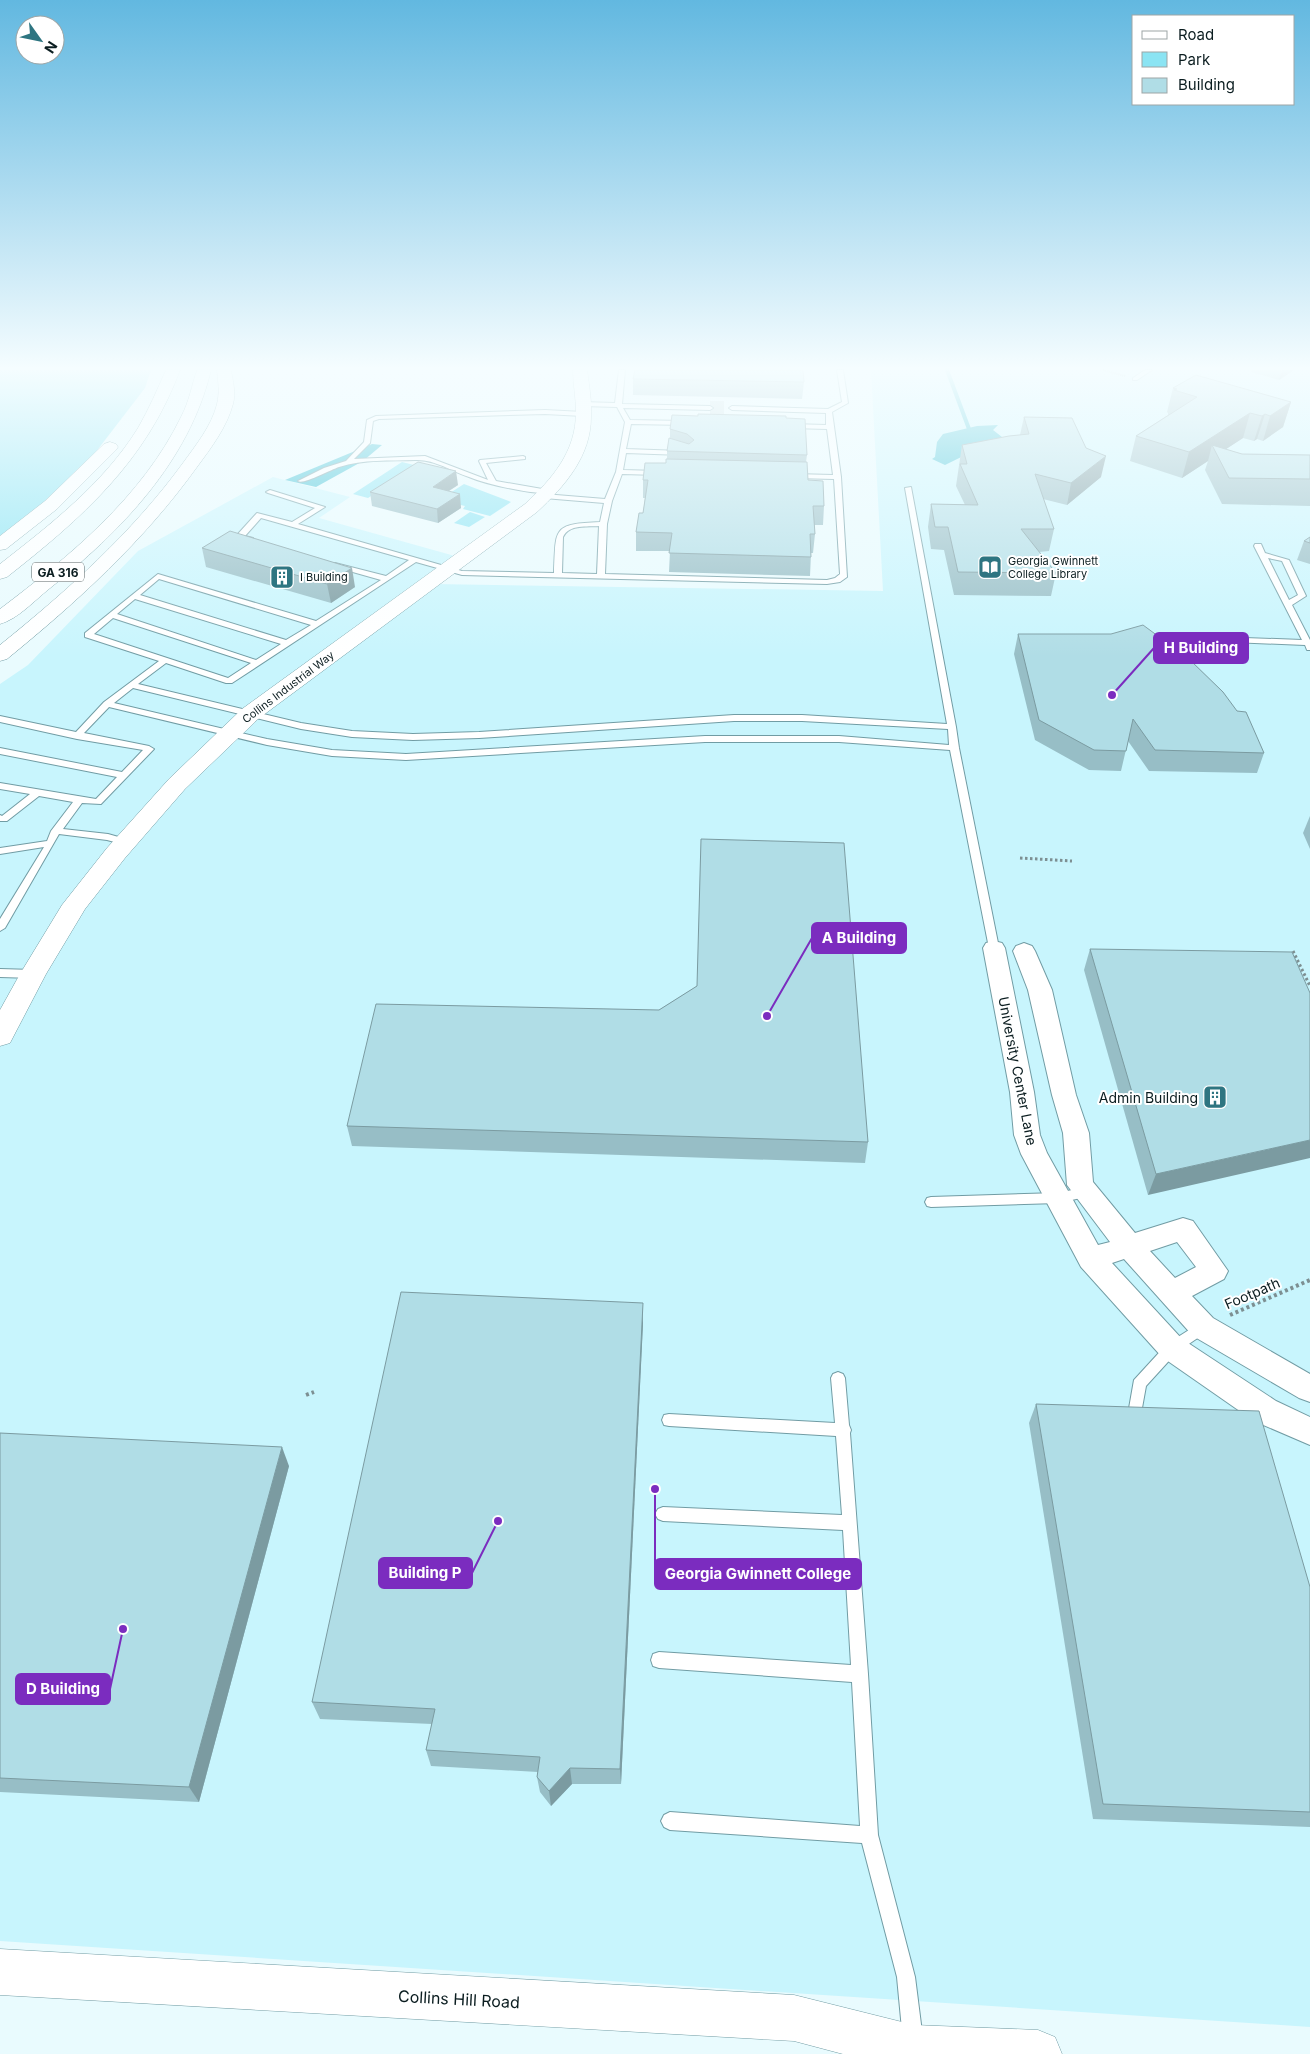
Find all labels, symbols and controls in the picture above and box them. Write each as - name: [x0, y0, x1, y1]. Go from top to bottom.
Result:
- north arrow: [15, 15, 65, 65]
- legend: [1132, 15, 1295, 105]
- text: Road: [1178, 25, 1214, 44]
- text: N: [41, 38, 61, 56]
- text: Park: [1178, 50, 1211, 69]
- text: Building: [1178, 75, 1235, 94]
- library icon: Georgia Gwinnett College Library: [977, 554, 1003, 580]
- place label: Georgia Gwinnett College Library: [1008, 554, 1098, 581]
- road number: GA 316: [32, 562, 84, 582]
- building icon: I Building: [269, 564, 295, 590]
- place label: I Building: [300, 570, 348, 584]
- callout: H Building: [1154, 633, 1248, 663]
- text: H Building: [1164, 638, 1238, 657]
- street label: Collins Industrial Way: [239, 648, 337, 726]
- callout: A Building: [812, 923, 906, 953]
- text: A Building: [822, 928, 896, 947]
- street label: University Center Lane: [995, 995, 1041, 1147]
- building icon: Admin Building: [1202, 1084, 1228, 1110]
- place label: Admin Building: [1099, 1089, 1198, 1106]
- street label: Footpath: [1222, 1274, 1282, 1312]
- callout: Building P: [379, 1558, 472, 1588]
- callout: Georgia Gwinnett College: [655, 1559, 861, 1589]
- text: Building P: [388, 1563, 462, 1582]
- text: Georgia Gwinnett College: [665, 1564, 851, 1583]
- callout: D Building: [16, 1674, 110, 1704]
- text: D Building: [26, 1679, 100, 1698]
- street label: Collins Hill Road: [398, 1986, 520, 2012]

